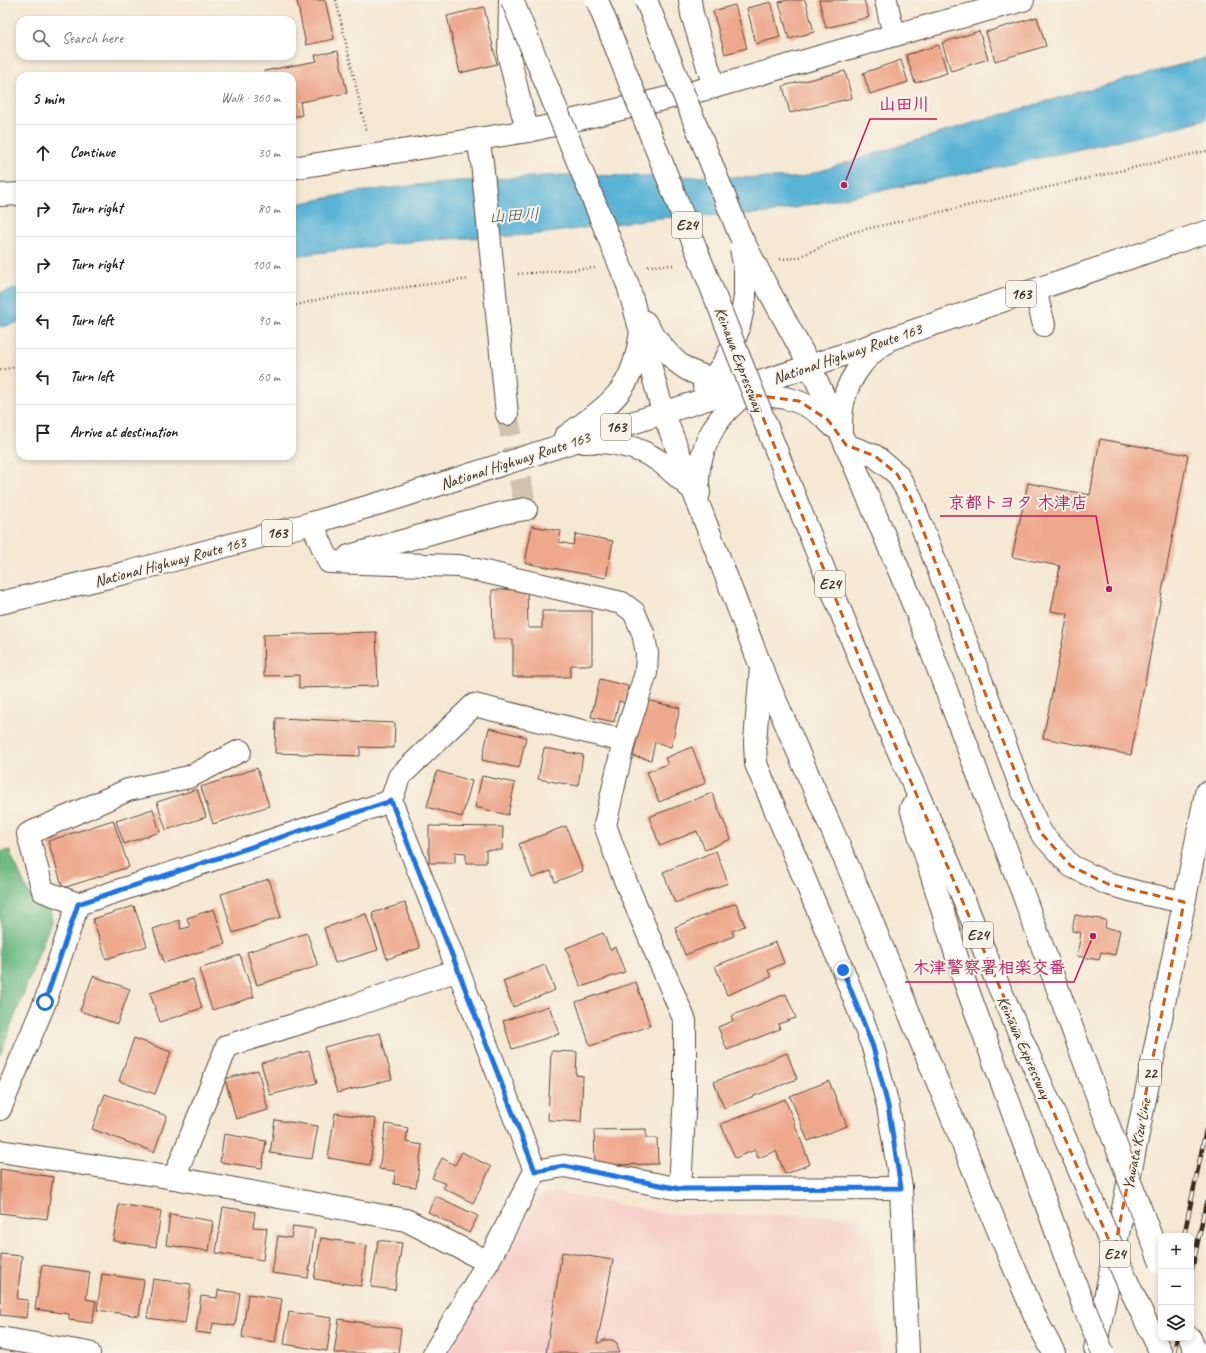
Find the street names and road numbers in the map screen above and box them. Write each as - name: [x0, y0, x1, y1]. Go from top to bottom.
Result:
- road number: E24: [672, 212, 702, 238]
- road number: 163: [1006, 281, 1036, 307]
- street label: Keinawa Expressway: [710, 304, 769, 416]
- street label: National Highway Route 163: [770, 318, 926, 389]
- road number: 163: [601, 414, 631, 440]
- street label: National Highway Route 163: [438, 427, 594, 495]
- road number: 163: [262, 520, 292, 546]
- street label: National Highway Route 163: [92, 532, 250, 592]
- road number: E24: [815, 571, 845, 597]
- road number: E24: [963, 922, 993, 948]
- street label: Keinawa Expressway: [992, 993, 1056, 1103]
- road number: 22: [1139, 1060, 1161, 1086]
- street label: Yawata Kizu Line: [1118, 1095, 1156, 1191]
- road number: E24: [1100, 1241, 1130, 1267]

